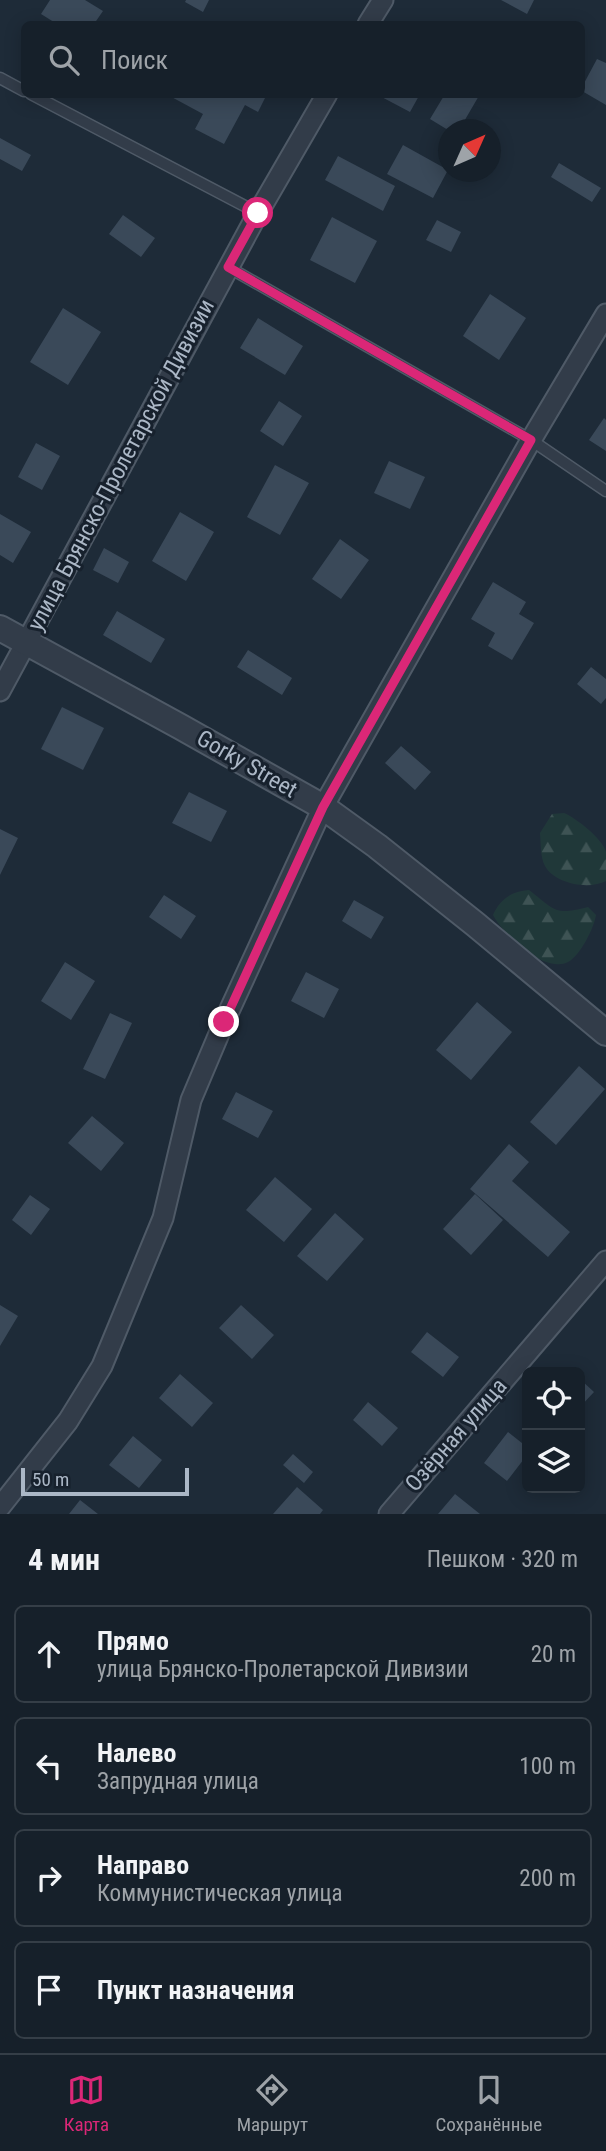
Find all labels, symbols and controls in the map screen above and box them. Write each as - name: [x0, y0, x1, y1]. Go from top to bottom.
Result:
- search box: [21, 21, 585, 98]
- icon: search: [45, 41, 83, 79]
- text: Поиск: [101, 45, 168, 75]
- north arrow: [438, 119, 501, 182]
- route start: [242, 197, 273, 228]
- street label: улица Брянско-Пролетарской Дивизии: [22, 295, 220, 635]
- street label: Gorky Street: [192, 724, 302, 804]
- route end: [208, 1006, 239, 1037]
- map controls: [522, 1367, 585, 1493]
- button: locate: [522, 1367, 585, 1430]
- street label: Озёрная улица: [400, 1373, 512, 1497]
- button: layers: [522, 1430, 585, 1493]
- scale bar: [21, 1465, 189, 1497]
- text: 50 m: [32, 1468, 69, 1491]
- text: 4 мин: [28, 1542, 100, 1577]
- text: Пешком · 320 m: [427, 1546, 578, 1573]
- text: Прямо: [97, 1626, 169, 1656]
- icon: ahead: [30, 1635, 68, 1673]
- text: 20 m: [531, 1641, 576, 1668]
- text: улица Брянско-Пролетарской Дивизии: [97, 1656, 469, 1683]
- text: Налево: [97, 1738, 177, 1768]
- icon: left: [30, 1747, 68, 1785]
- text: 100 m: [519, 1753, 576, 1780]
- text: Запрудная улица: [97, 1768, 259, 1795]
- text: Направо: [97, 1850, 189, 1880]
- icon: right: [30, 1859, 68, 1897]
- text: 200 m: [519, 1865, 576, 1892]
- text: Коммунистическая улица: [97, 1880, 343, 1907]
- icon: arrive: [30, 1971, 68, 2009]
- text: Пункт назначения: [97, 1975, 295, 2005]
- tab: Карта: [64, 2071, 109, 2136]
- tab: Маршрут: [237, 2071, 308, 2136]
- tab: Сохранённые: [436, 2071, 542, 2136]

